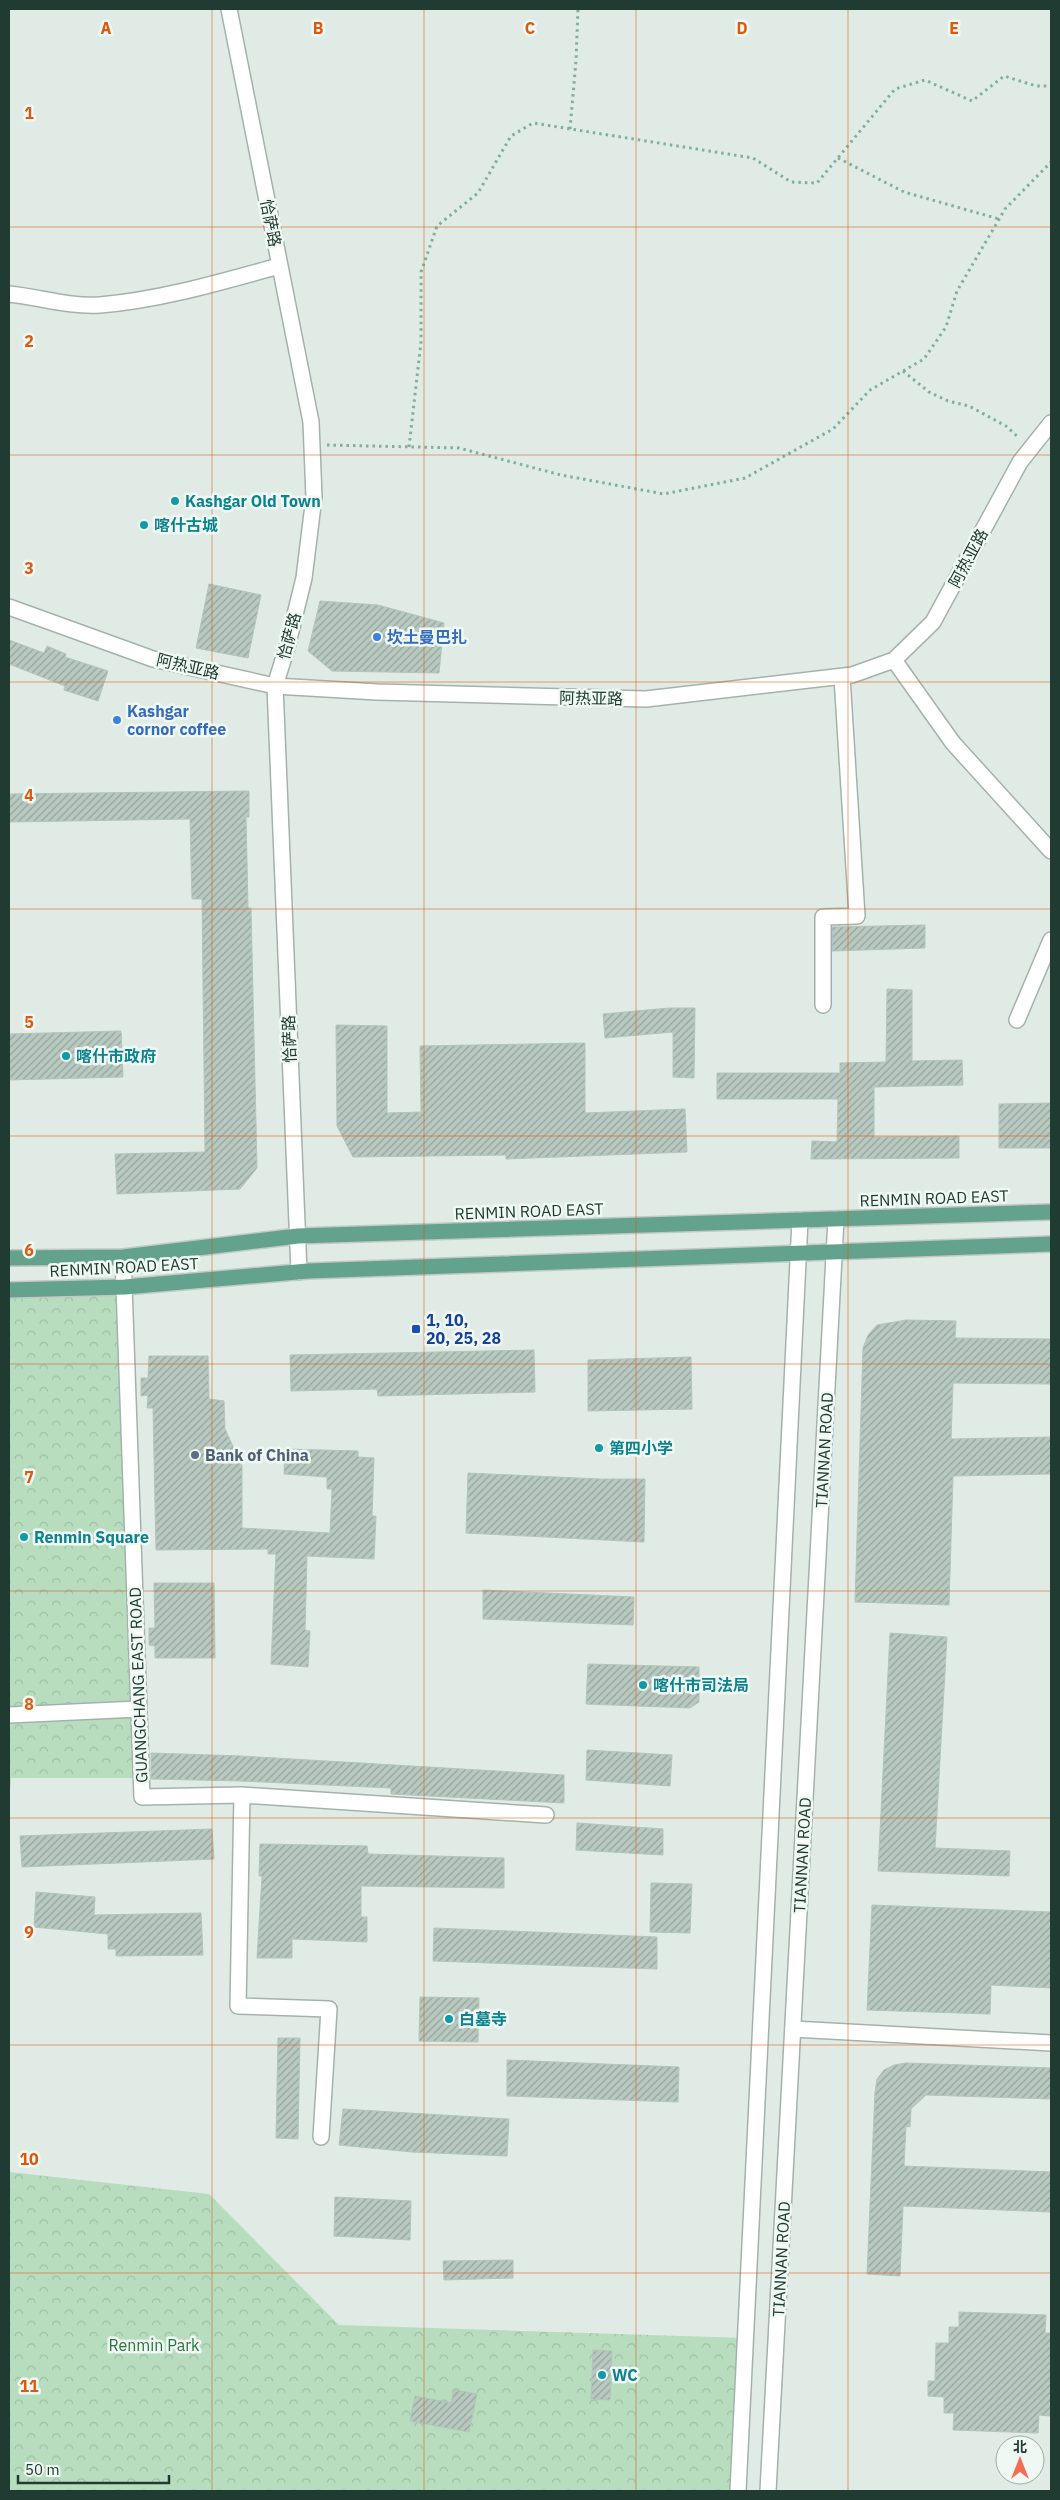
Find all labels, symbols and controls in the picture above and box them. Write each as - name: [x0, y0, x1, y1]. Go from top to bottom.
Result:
- text: A: [101, 18, 112, 38]
- text: B: [313, 18, 324, 38]
- text: C: [525, 18, 535, 38]
- text: D: [736, 18, 748, 38]
- text: E: [949, 18, 959, 38]
- text: 1: [24, 103, 34, 123]
- street label: 恰萨路: [257, 198, 285, 248]
- text: 2: [24, 331, 34, 351]
- place label: Kashgar Old Town: [185, 491, 321, 511]
- marker: Kashgar Old Town: [169, 495, 181, 507]
- place label: 喀什古城: [154, 515, 218, 535]
- marker: 喀什古城: [138, 519, 150, 531]
- street label: 阿热亚路: [944, 525, 992, 591]
- text: 3: [24, 558, 34, 578]
- street label: 恰萨路: [273, 610, 305, 662]
- place label: 坎土曼巴扎: [387, 627, 467, 647]
- marker: 坎土曼巴扎: [371, 631, 383, 643]
- street label: 阿热亚路: [155, 649, 221, 683]
- street label: 阿热亚路: [559, 687, 623, 709]
- place label: Kashgar cornor coffee: [127, 701, 226, 739]
- marker: Kashgar cornor coffee: [111, 714, 123, 726]
- text: 4: [24, 785, 34, 805]
- text: 5: [24, 1012, 34, 1032]
- street label: 恰萨路: [278, 1015, 300, 1063]
- place label: 喀什市政府: [76, 1046, 156, 1066]
- marker: 喀什市政府: [60, 1050, 72, 1062]
- street label: RENMIN ROAD EAST: [859, 1185, 1009, 1211]
- street label: RENMIN ROAD EAST: [454, 1198, 604, 1224]
- text: 6: [24, 1240, 34, 1260]
- street label: RENMIN ROAD EAST: [49, 1253, 199, 1281]
- place label: 1, 10, 20, 25, 28: [426, 1310, 501, 1348]
- marker: 1, 10, 20, 25, 28: [410, 1323, 422, 1335]
- street label: TIANNAN ROAD: [811, 1392, 837, 1508]
- place label: 第四小学: [609, 1438, 673, 1458]
- marker: 第四小学: [593, 1442, 605, 1454]
- place label: Bank of China: [205, 1445, 309, 1465]
- marker: Bank of China: [189, 1449, 201, 1461]
- text: 7: [24, 1467, 34, 1487]
- place label: Renmin Square: [34, 1527, 149, 1547]
- marker: Renmin Square: [18, 1531, 30, 1543]
- street label: GUANGCHANG EAST ROAD: [125, 1587, 151, 1783]
- place label: 喀什市司法局: [653, 1675, 749, 1695]
- marker: 喀什市司法局: [637, 1679, 649, 1691]
- text: 8: [24, 1694, 34, 1714]
- street label: TIANNAN ROAD: [789, 1797, 815, 1913]
- text: 9: [24, 1922, 34, 1942]
- place label: 白墓寺: [459, 2009, 507, 2029]
- marker: 白墓寺: [443, 2013, 455, 2025]
- text: 10: [19, 2149, 39, 2169]
- street label: TIANNAN ROAD: [768, 2201, 794, 2317]
- park label: Renmin Park: [108, 2335, 200, 2355]
- place label: WC: [612, 2365, 638, 2385]
- marker: WC: [596, 2369, 608, 2381]
- text: 11: [19, 2376, 39, 2396]
- north arrow: [995, 2435, 1045, 2485]
- text: 北: [1013, 2438, 1027, 2456]
- scale bar: [18, 2452, 169, 2484]
- text: 50 m: [25, 2460, 60, 2479]

